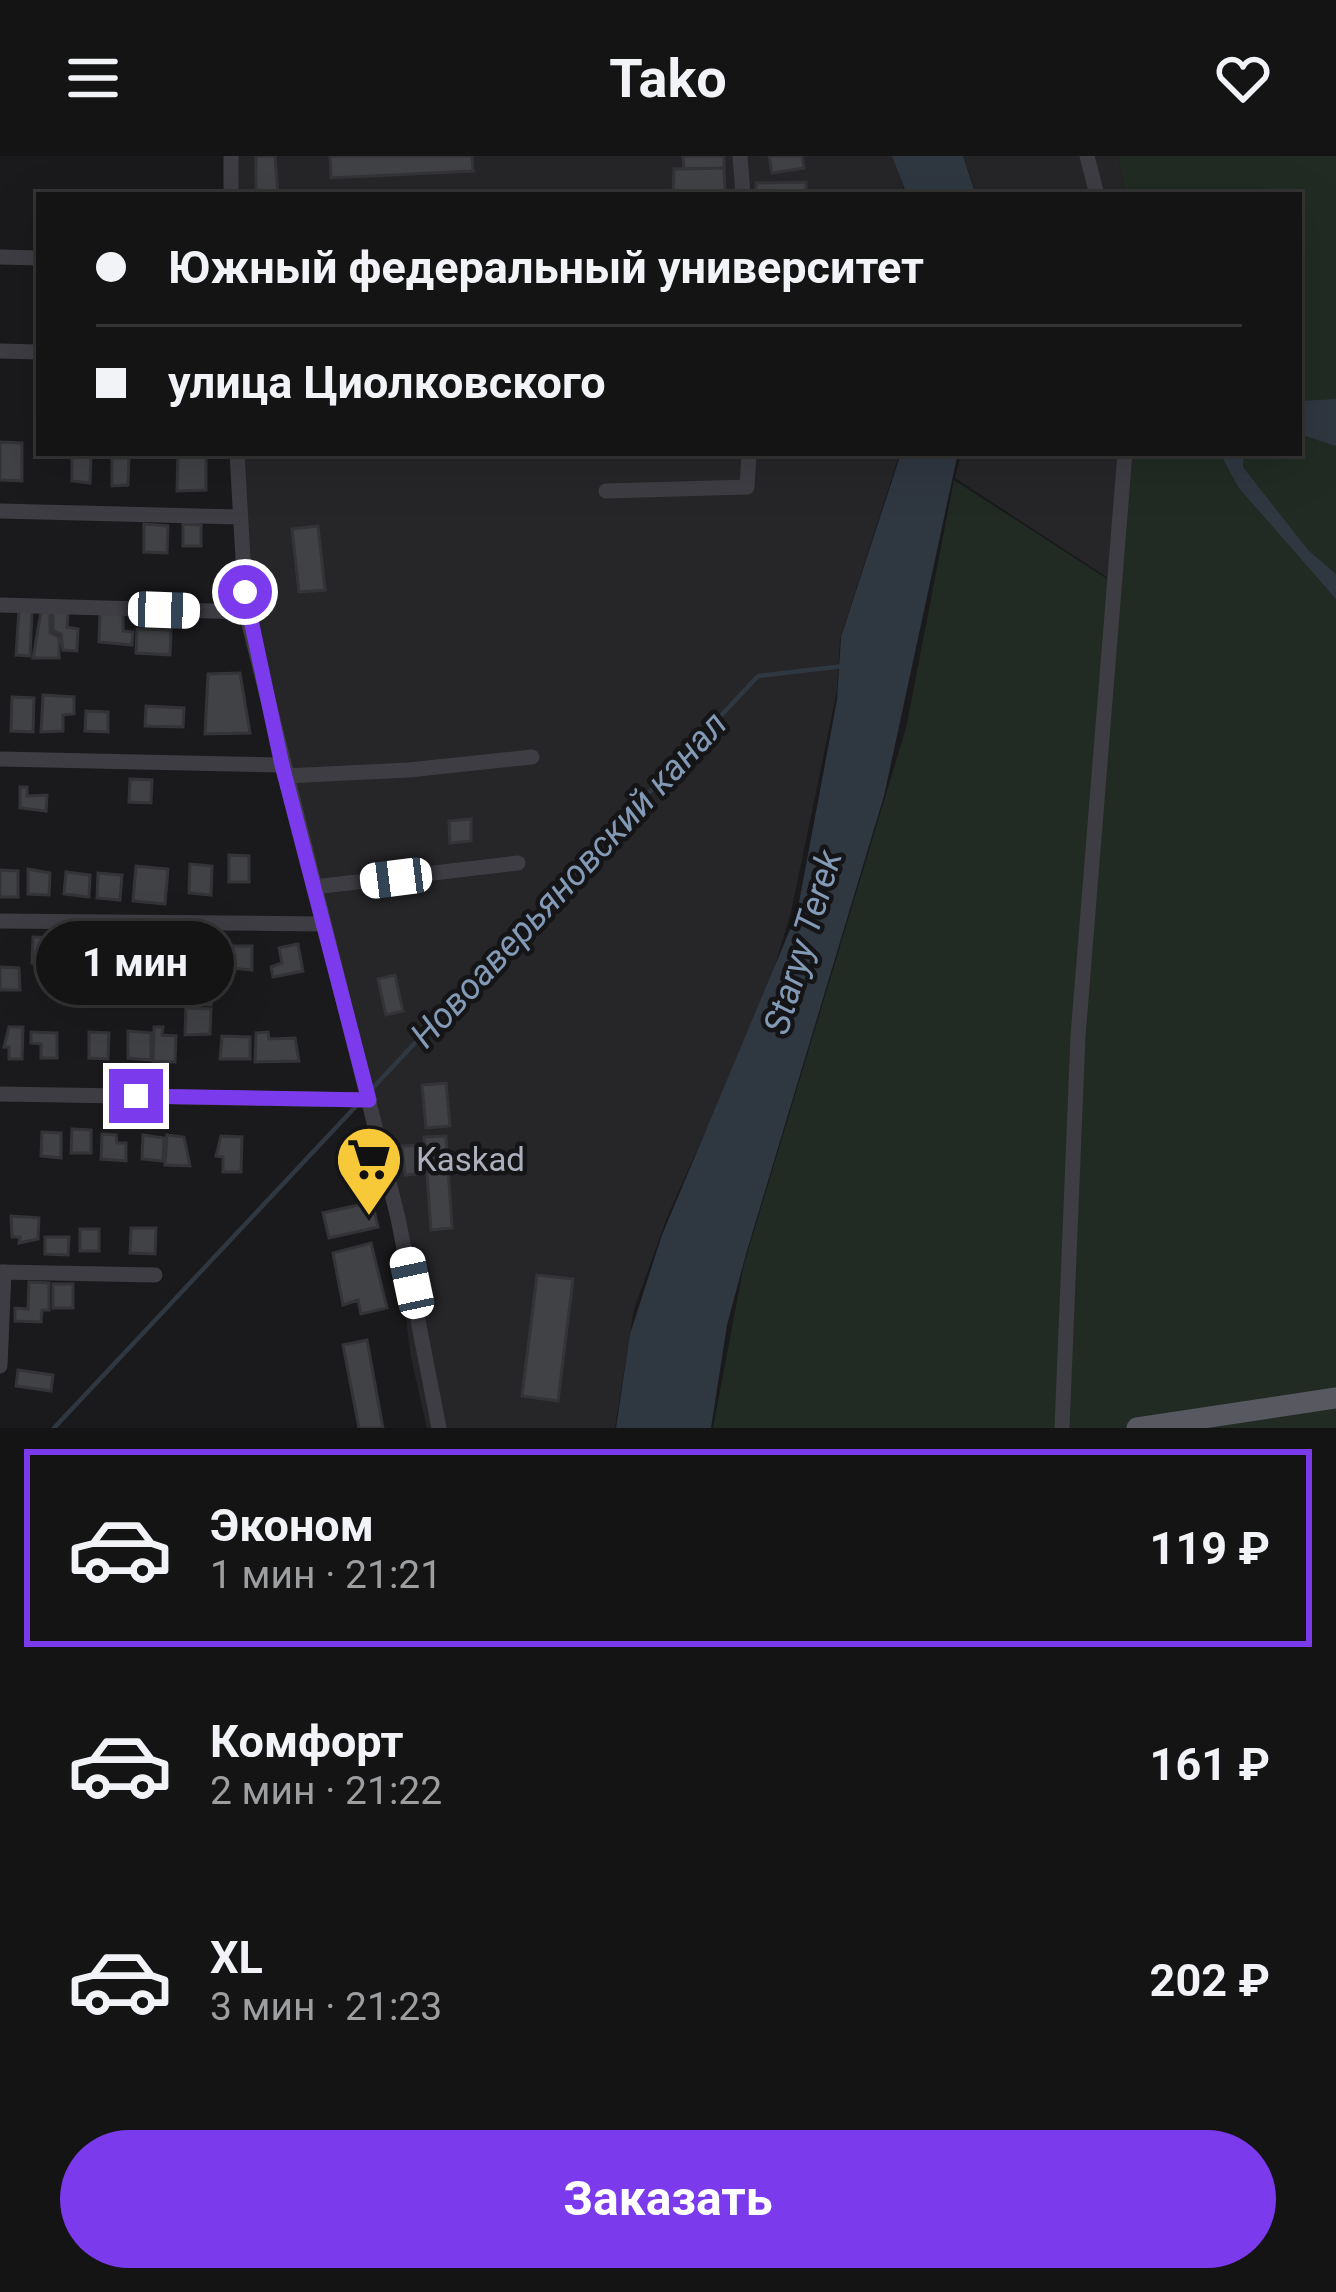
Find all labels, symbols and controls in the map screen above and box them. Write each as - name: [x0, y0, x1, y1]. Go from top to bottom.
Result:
- icon: menu: [60, 45, 126, 111]
- icon: heart: [1210, 45, 1276, 111]
- text: Tako: [609, 47, 727, 110]
- text: Южный федеральный университет: [168, 241, 924, 294]
- text: улица Циолковского: [168, 356, 606, 409]
- route start: [218, 565, 272, 619]
- car: [127, 591, 201, 629]
- water label: Новоаверьяновский канал: [402, 703, 735, 1056]
- water label: Staryy Terek: [755, 844, 851, 1039]
- car: [358, 856, 434, 900]
- callout: 1 мин: [37, 922, 235, 1006]
- text: 1 мин: [82, 940, 188, 986]
- route end: [109, 1069, 163, 1123]
- supermarket icon: Kaskad: [334, 1124, 404, 1218]
- place label: Kaskad: [416, 1140, 525, 1179]
- car: [387, 1244, 437, 1322]
- icon: car: [66, 1494, 174, 1602]
- text: Эконом: [210, 1499, 374, 1552]
- text: 119 ₽: [1150, 1522, 1270, 1575]
- text: 1 мин · 21:21: [210, 1552, 442, 1598]
- icon: car: [66, 1710, 174, 1818]
- text: Комфорт: [210, 1715, 403, 1768]
- text: 161 ₽: [1150, 1738, 1270, 1791]
- text: 2 мин · 21:22: [210, 1768, 442, 1814]
- icon: car: [66, 1926, 174, 2034]
- text: XL: [210, 1931, 263, 1984]
- text: 202 ₽: [1150, 1954, 1270, 2007]
- text: 3 мин · 21:23: [210, 1984, 442, 2030]
- button: Заказать: [60, 2130, 1276, 2268]

